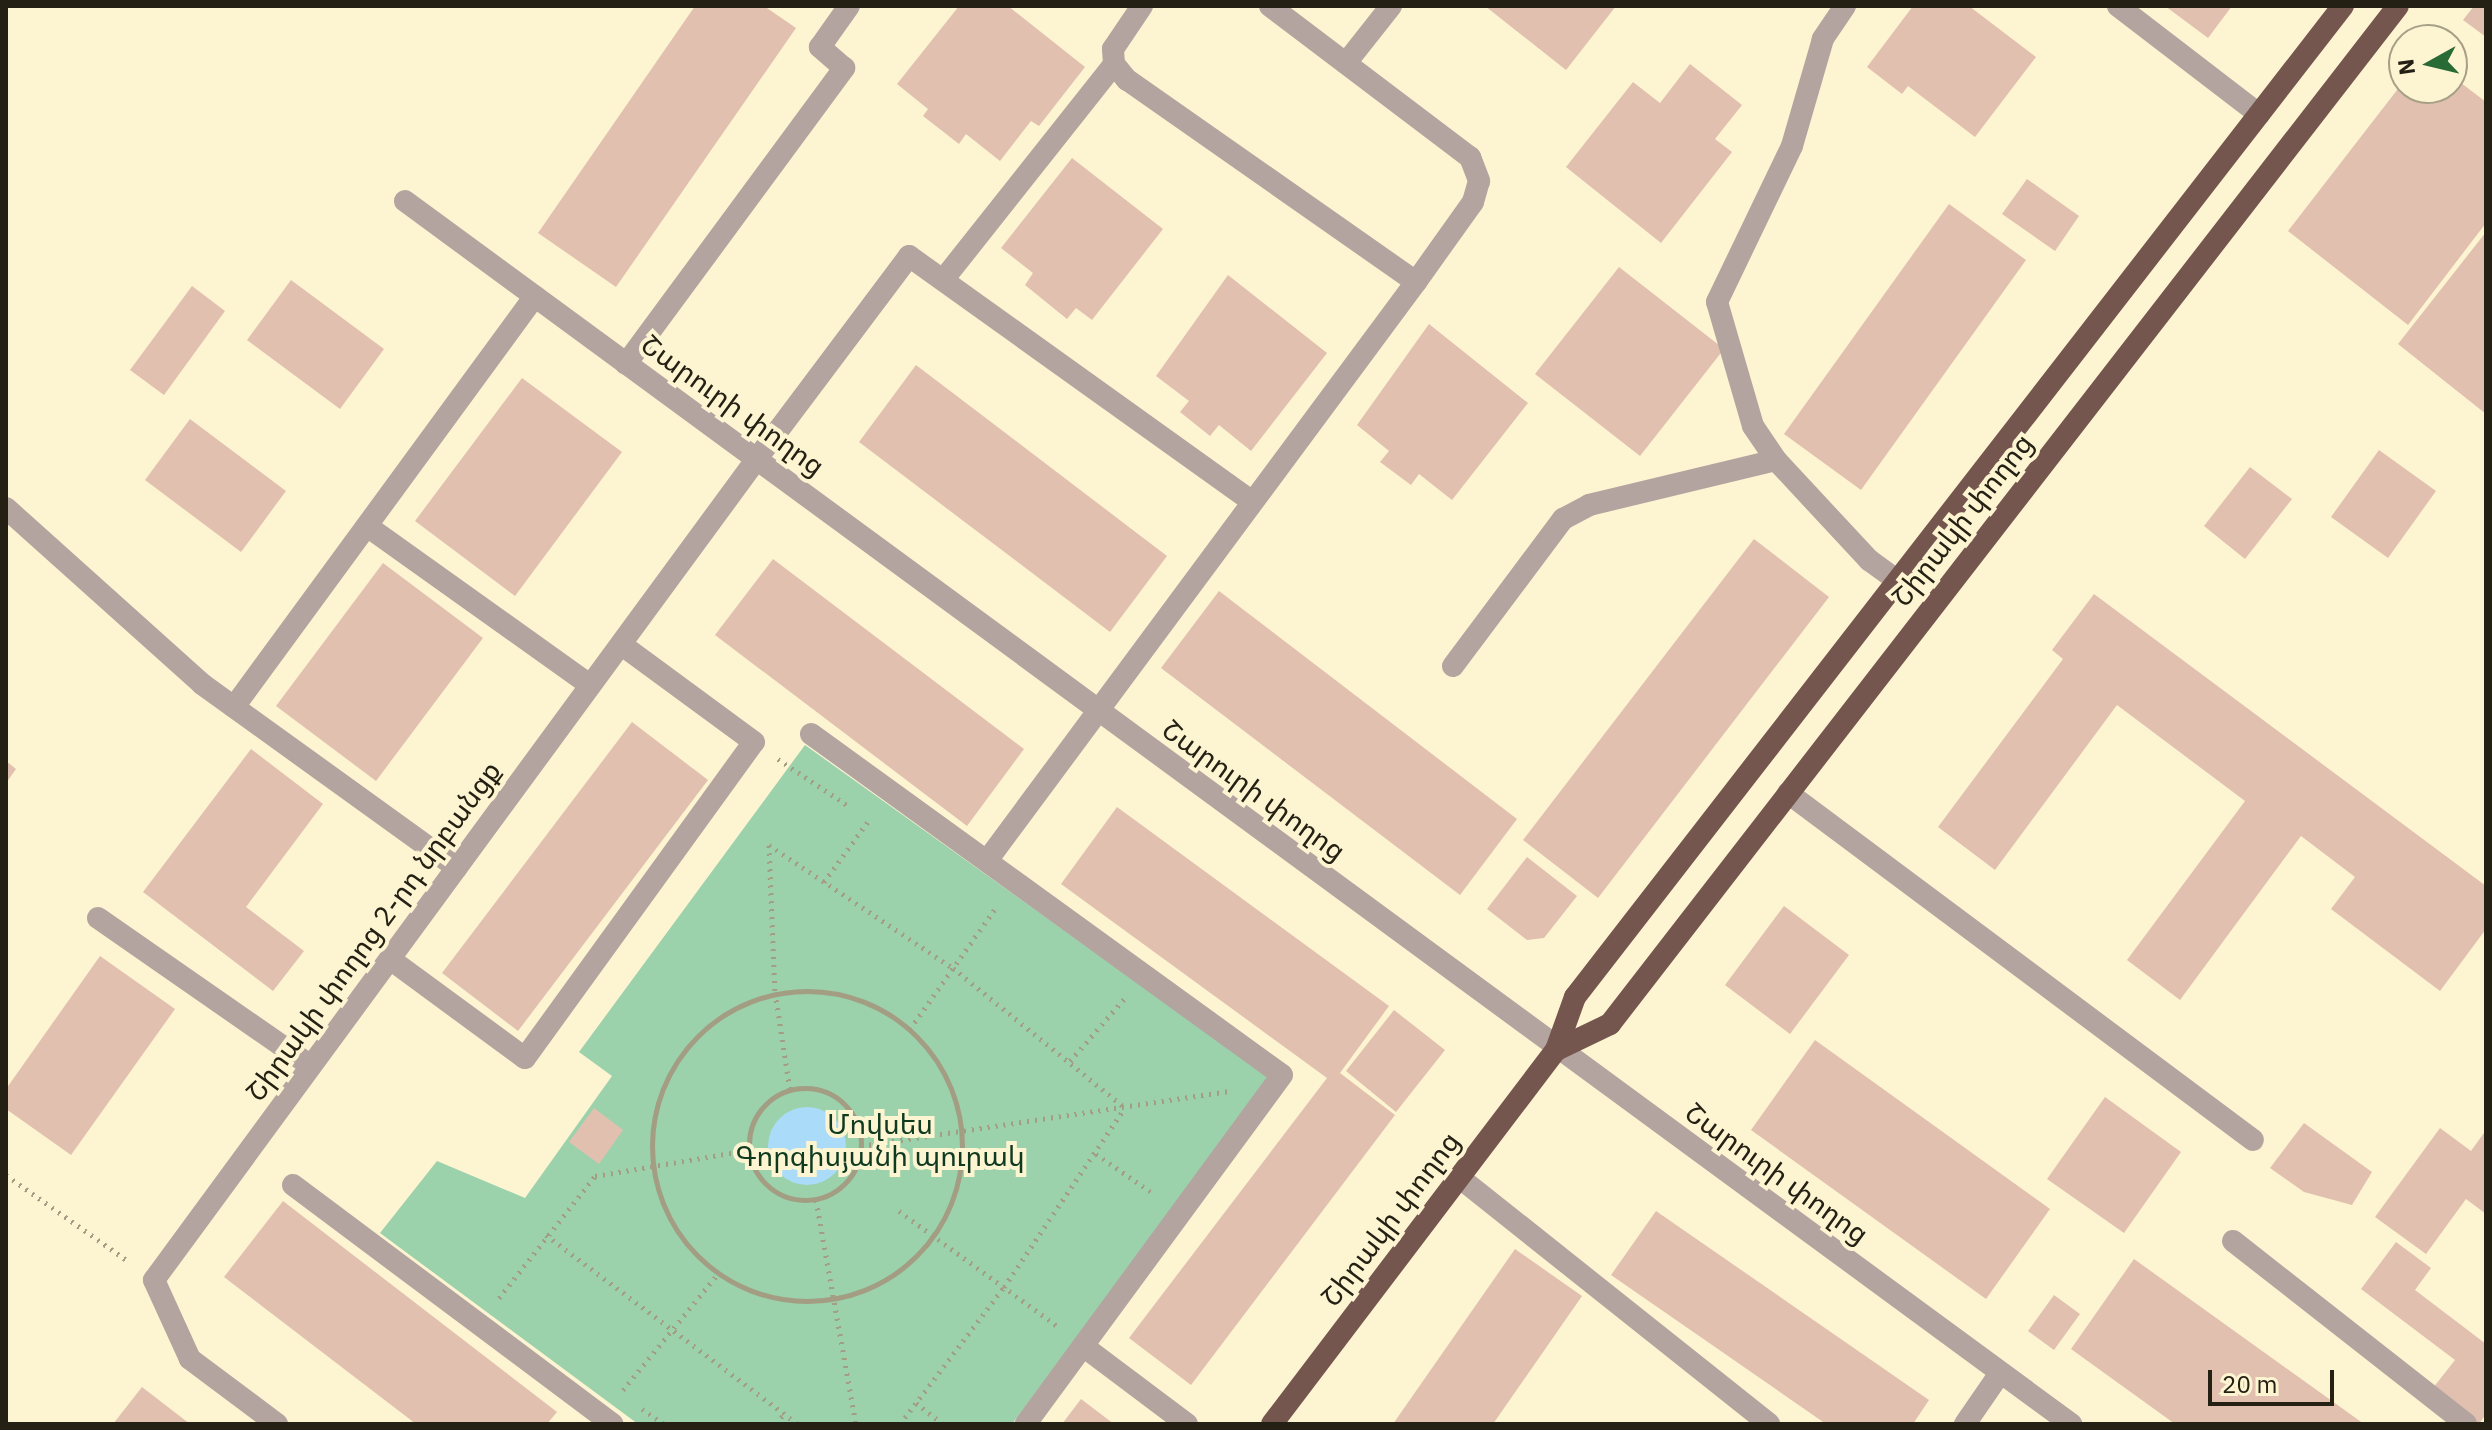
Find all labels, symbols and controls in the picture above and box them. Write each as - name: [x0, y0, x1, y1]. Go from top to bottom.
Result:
- north arrow: [2388, 24, 2468, 104]
- text: N: [2390, 57, 2421, 77]
- street label: Շարուրի փողոց: [635, 327, 831, 483]
- street label: Շիրակի փողոց: [1884, 427, 2040, 613]
- street label: Շարուրի փողոց: [1156, 712, 1352, 868]
- street label: Շիրակի փողոց 2-րդ նրբանցք: [238, 754, 508, 1108]
- street label: Շարուրի փողոց: [1679, 1095, 1875, 1251]
- park label: Մովսես Գորգիսյանի պուրակ: [735, 1107, 1025, 1173]
- street label: Շիրակի փողոց: [1313, 1125, 1467, 1313]
- scale bar: [2212, 1354, 2338, 1404]
- text: 20 m: [2222, 1368, 2277, 1400]

